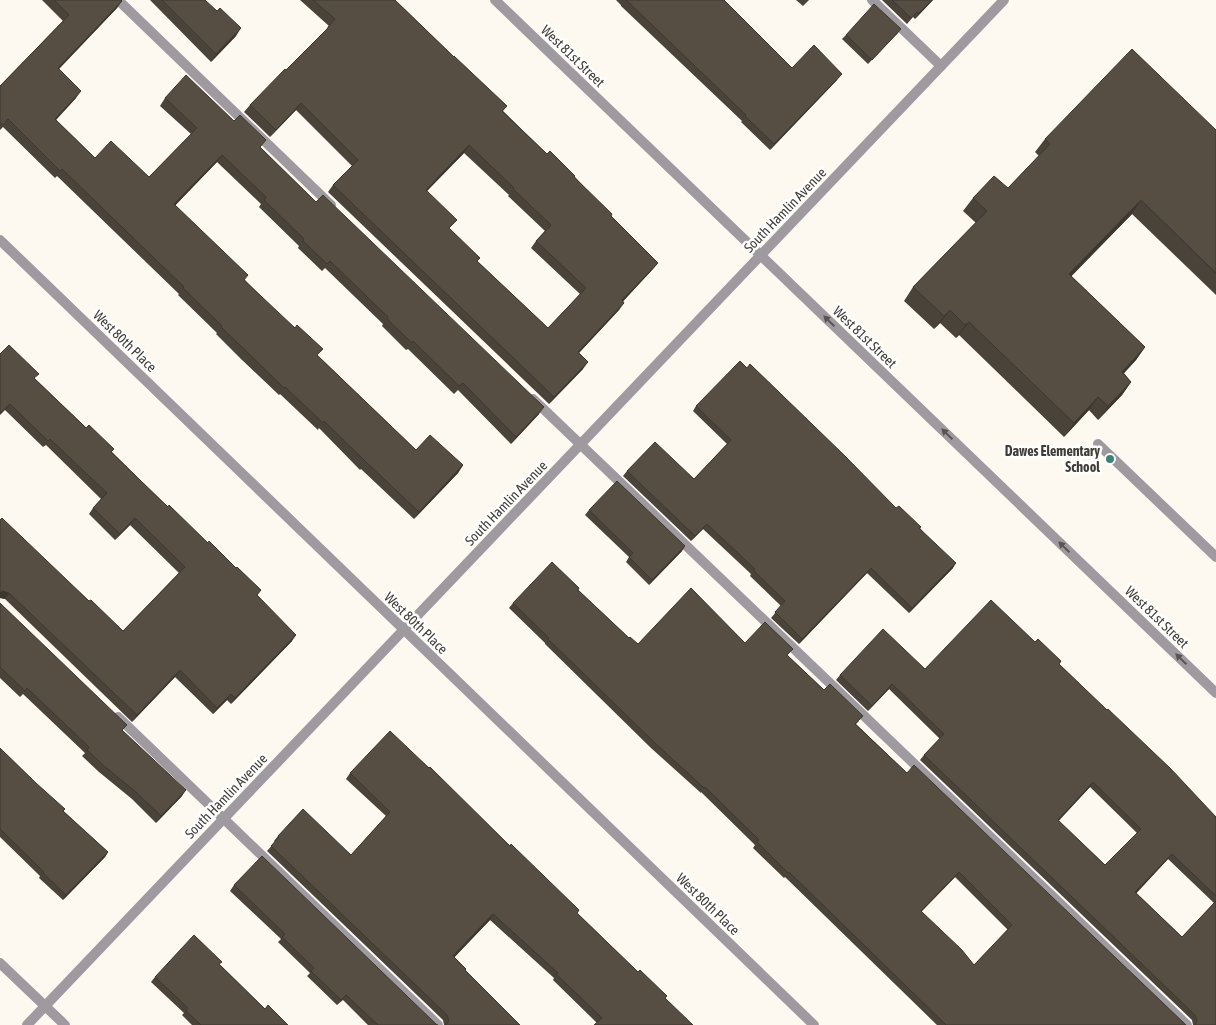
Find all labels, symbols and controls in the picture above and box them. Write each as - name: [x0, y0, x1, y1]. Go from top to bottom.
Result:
- street label: West 81st Street: [538, 22, 608, 90]
- street label: South Hamlin Avenue: [741, 164, 829, 256]
- street label: West 81st Street: [830, 303, 900, 371]
- street label: West 80th Place: [90, 307, 160, 375]
- one-way arrow: [824, 315, 836, 327]
- one-way arrow: [941, 428, 953, 440]
- place label: Dawes Elementary School: [1005, 443, 1100, 475]
- marker: Dawes Elementary School: [1104, 453, 1116, 465]
- street label: South Hamlin Avenue: [462, 457, 550, 549]
- one-way arrow: [1058, 541, 1070, 553]
- street label: West 81st Street: [1122, 583, 1192, 651]
- street label: West 80th Place: [381, 589, 451, 657]
- one-way arrow: [1175, 653, 1187, 665]
- street label: South Hamlin Avenue: [182, 750, 270, 842]
- street label: West 80th Place: [673, 870, 743, 938]

